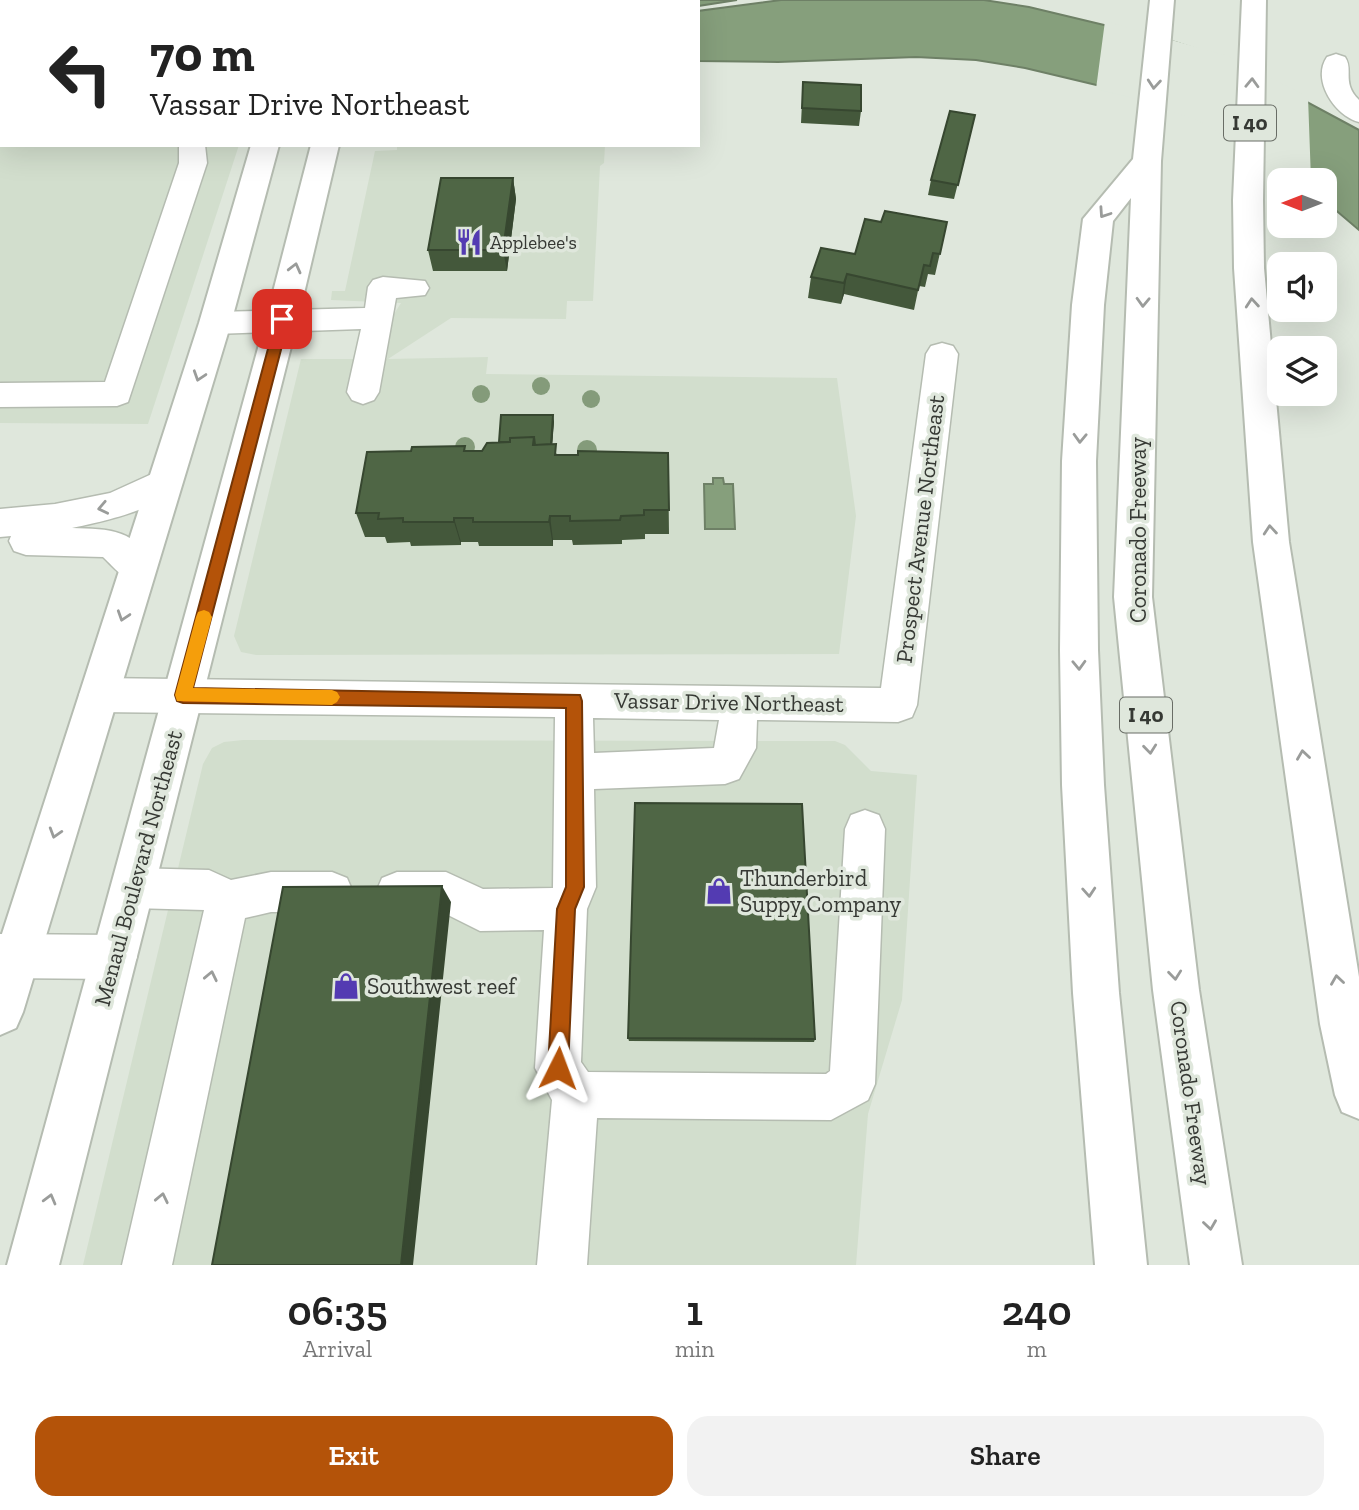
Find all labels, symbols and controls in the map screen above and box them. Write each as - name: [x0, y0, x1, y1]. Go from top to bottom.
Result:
- text: 70 m: [150, 25, 255, 84]
- icon: left: [35, 28, 126, 119]
- one-way arrow: [1244, 77, 1259, 88]
- one-way arrow: [1147, 79, 1162, 90]
- text: Vassar Drive Northeast: [150, 85, 469, 123]
- road number: I 40: [1224, 106, 1276, 140]
- north arrow: [1267, 168, 1337, 238]
- map controls: [1267, 168, 1337, 406]
- one-way arrow: [1100, 205, 1113, 218]
- restaurant icon: Applebee's: [454, 227, 484, 257]
- place label: Applebee's: [490, 231, 577, 254]
- button: sound: [1267, 252, 1337, 322]
- one-way arrow: [287, 262, 301, 274]
- pin: [252, 289, 312, 349]
- one-way arrow: [1135, 297, 1150, 308]
- one-way arrow: [1245, 297, 1260, 308]
- icon: arrive: [263, 300, 301, 338]
- button: layers: [1267, 336, 1337, 406]
- one-way arrow: [192, 369, 207, 381]
- street label: Prospect Avenue Northeast: [890, 393, 950, 665]
- one-way arrow: [1073, 432, 1088, 443]
- street label: Coronado Freeway: [1124, 437, 1152, 623]
- one-way arrow: [97, 500, 109, 515]
- one-way arrow: [1263, 524, 1278, 535]
- one-way arrow: [117, 609, 131, 622]
- one-way arrow: [1071, 660, 1087, 671]
- street label: Vassar Drive Northeast: [613, 686, 844, 718]
- road number: I 40: [1120, 698, 1172, 732]
- street label: Menaul Boulevard Northeast: [88, 727, 188, 1009]
- one-way arrow: [1142, 744, 1157, 755]
- one-way arrow: [1296, 749, 1311, 761]
- one-way arrow: [49, 827, 64, 839]
- place label: Thunderbird Suppy Company: [740, 864, 901, 918]
- shop icon: Thunderbird Suppy Company: [704, 876, 734, 906]
- one-way arrow: [1082, 887, 1097, 898]
- one-way arrow: [202, 970, 217, 982]
- one-way arrow: [1167, 970, 1182, 981]
- shop icon: Southwest reef: [331, 971, 361, 1001]
- place label: Southwest reef: [367, 972, 517, 1000]
- one-way arrow: [1330, 974, 1345, 986]
- street label: Coronado Freeway: [1164, 999, 1218, 1187]
- position arrow: [521, 1031, 595, 1105]
- one-way arrow: [153, 1192, 168, 1204]
- one-way arrow: [42, 1193, 57, 1205]
- one-way arrow: [1203, 1219, 1218, 1231]
- text: 06:35: [287, 1285, 387, 1336]
- text: 1: [686, 1285, 703, 1336]
- text: 240: [1002, 1285, 1072, 1336]
- text: Arrival: [303, 1335, 372, 1363]
- text: min: [675, 1335, 714, 1363]
- text: m: [1027, 1335, 1047, 1363]
- button: Exit: [35, 1416, 673, 1496]
- button: Share: [687, 1416, 1324, 1496]

